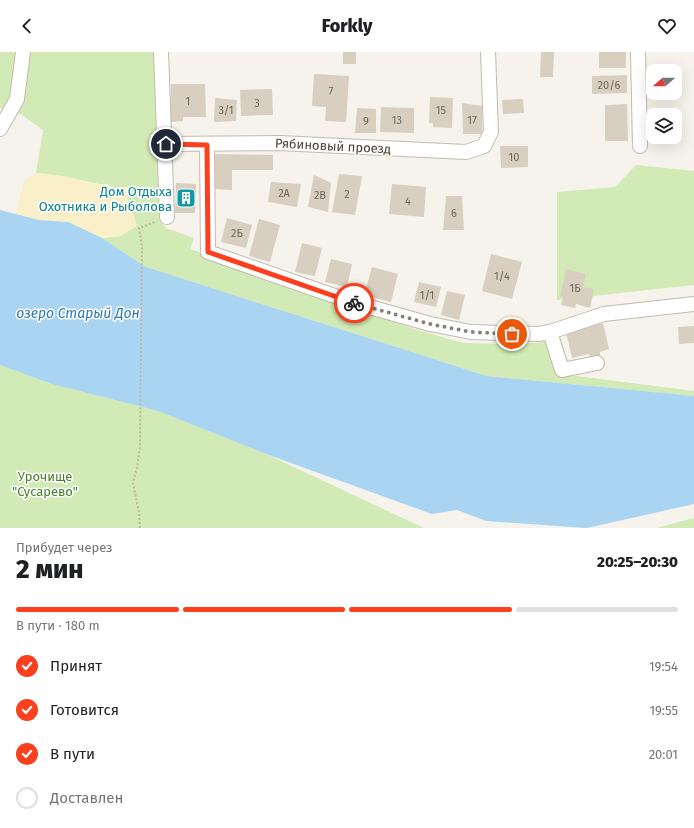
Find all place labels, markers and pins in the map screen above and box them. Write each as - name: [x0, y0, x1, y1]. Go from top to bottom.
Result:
- pin: [149, 127, 183, 161]
- place label: Дом Отдыха Охотника и Рыболова: [39, 184, 172, 214]
- building icon: Дом Отдыха Охотника и Рыболова: [175, 187, 197, 209]
- pin: [495, 317, 529, 351]

